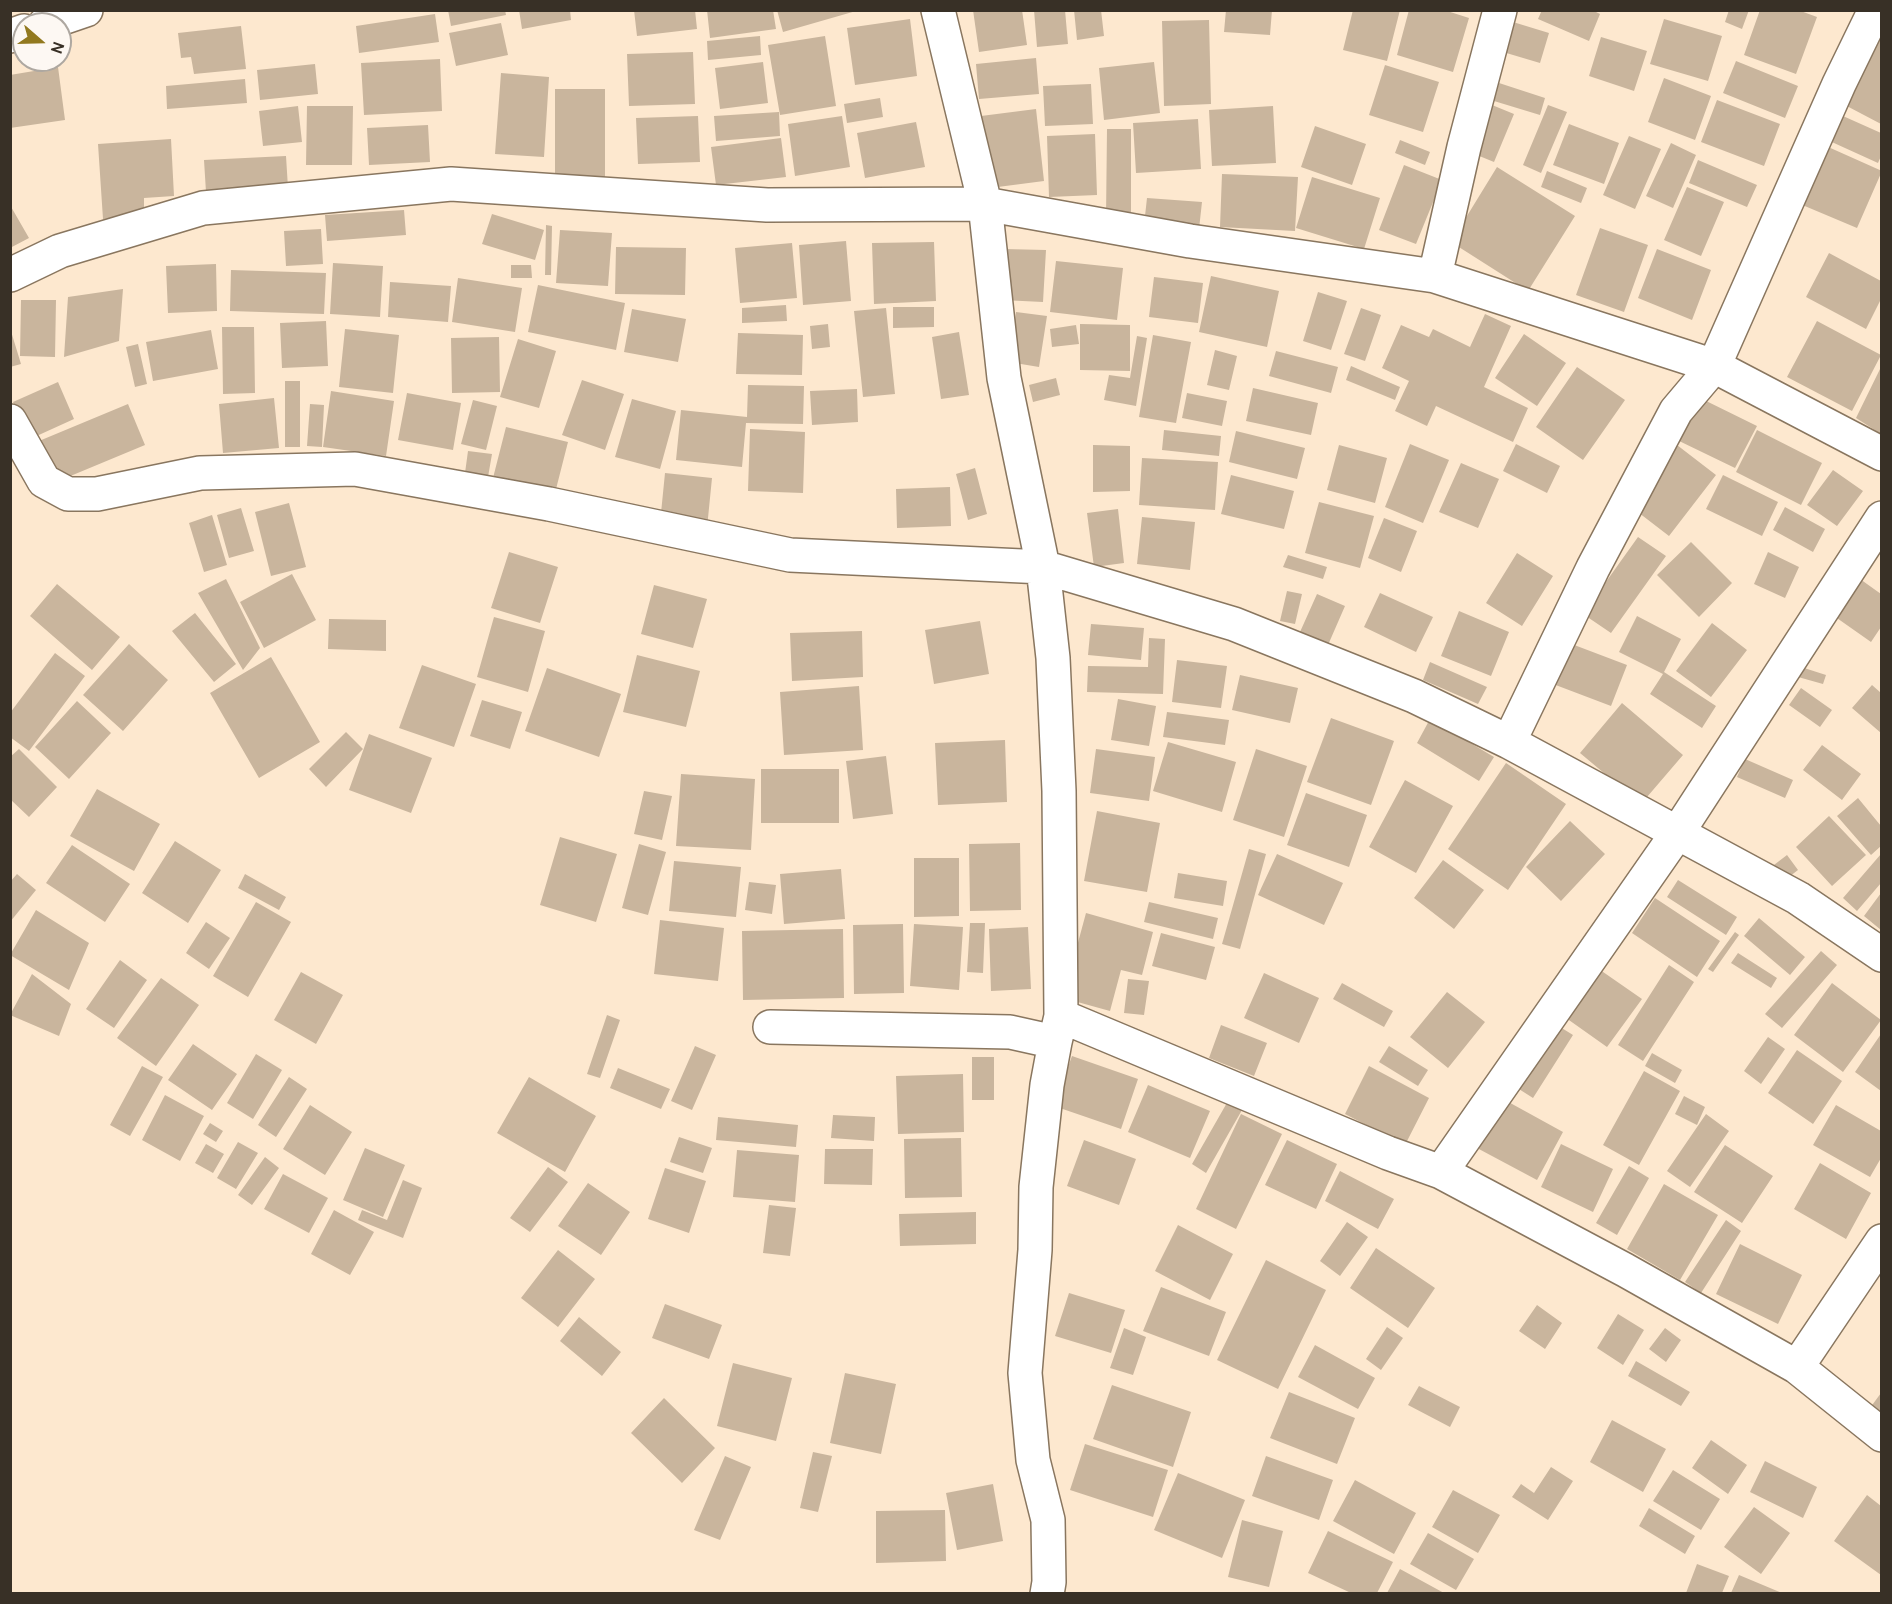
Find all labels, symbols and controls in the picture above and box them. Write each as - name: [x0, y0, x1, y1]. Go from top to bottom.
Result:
- north arrow: [12, 12, 72, 72]
- text: N: [47, 39, 68, 56]

